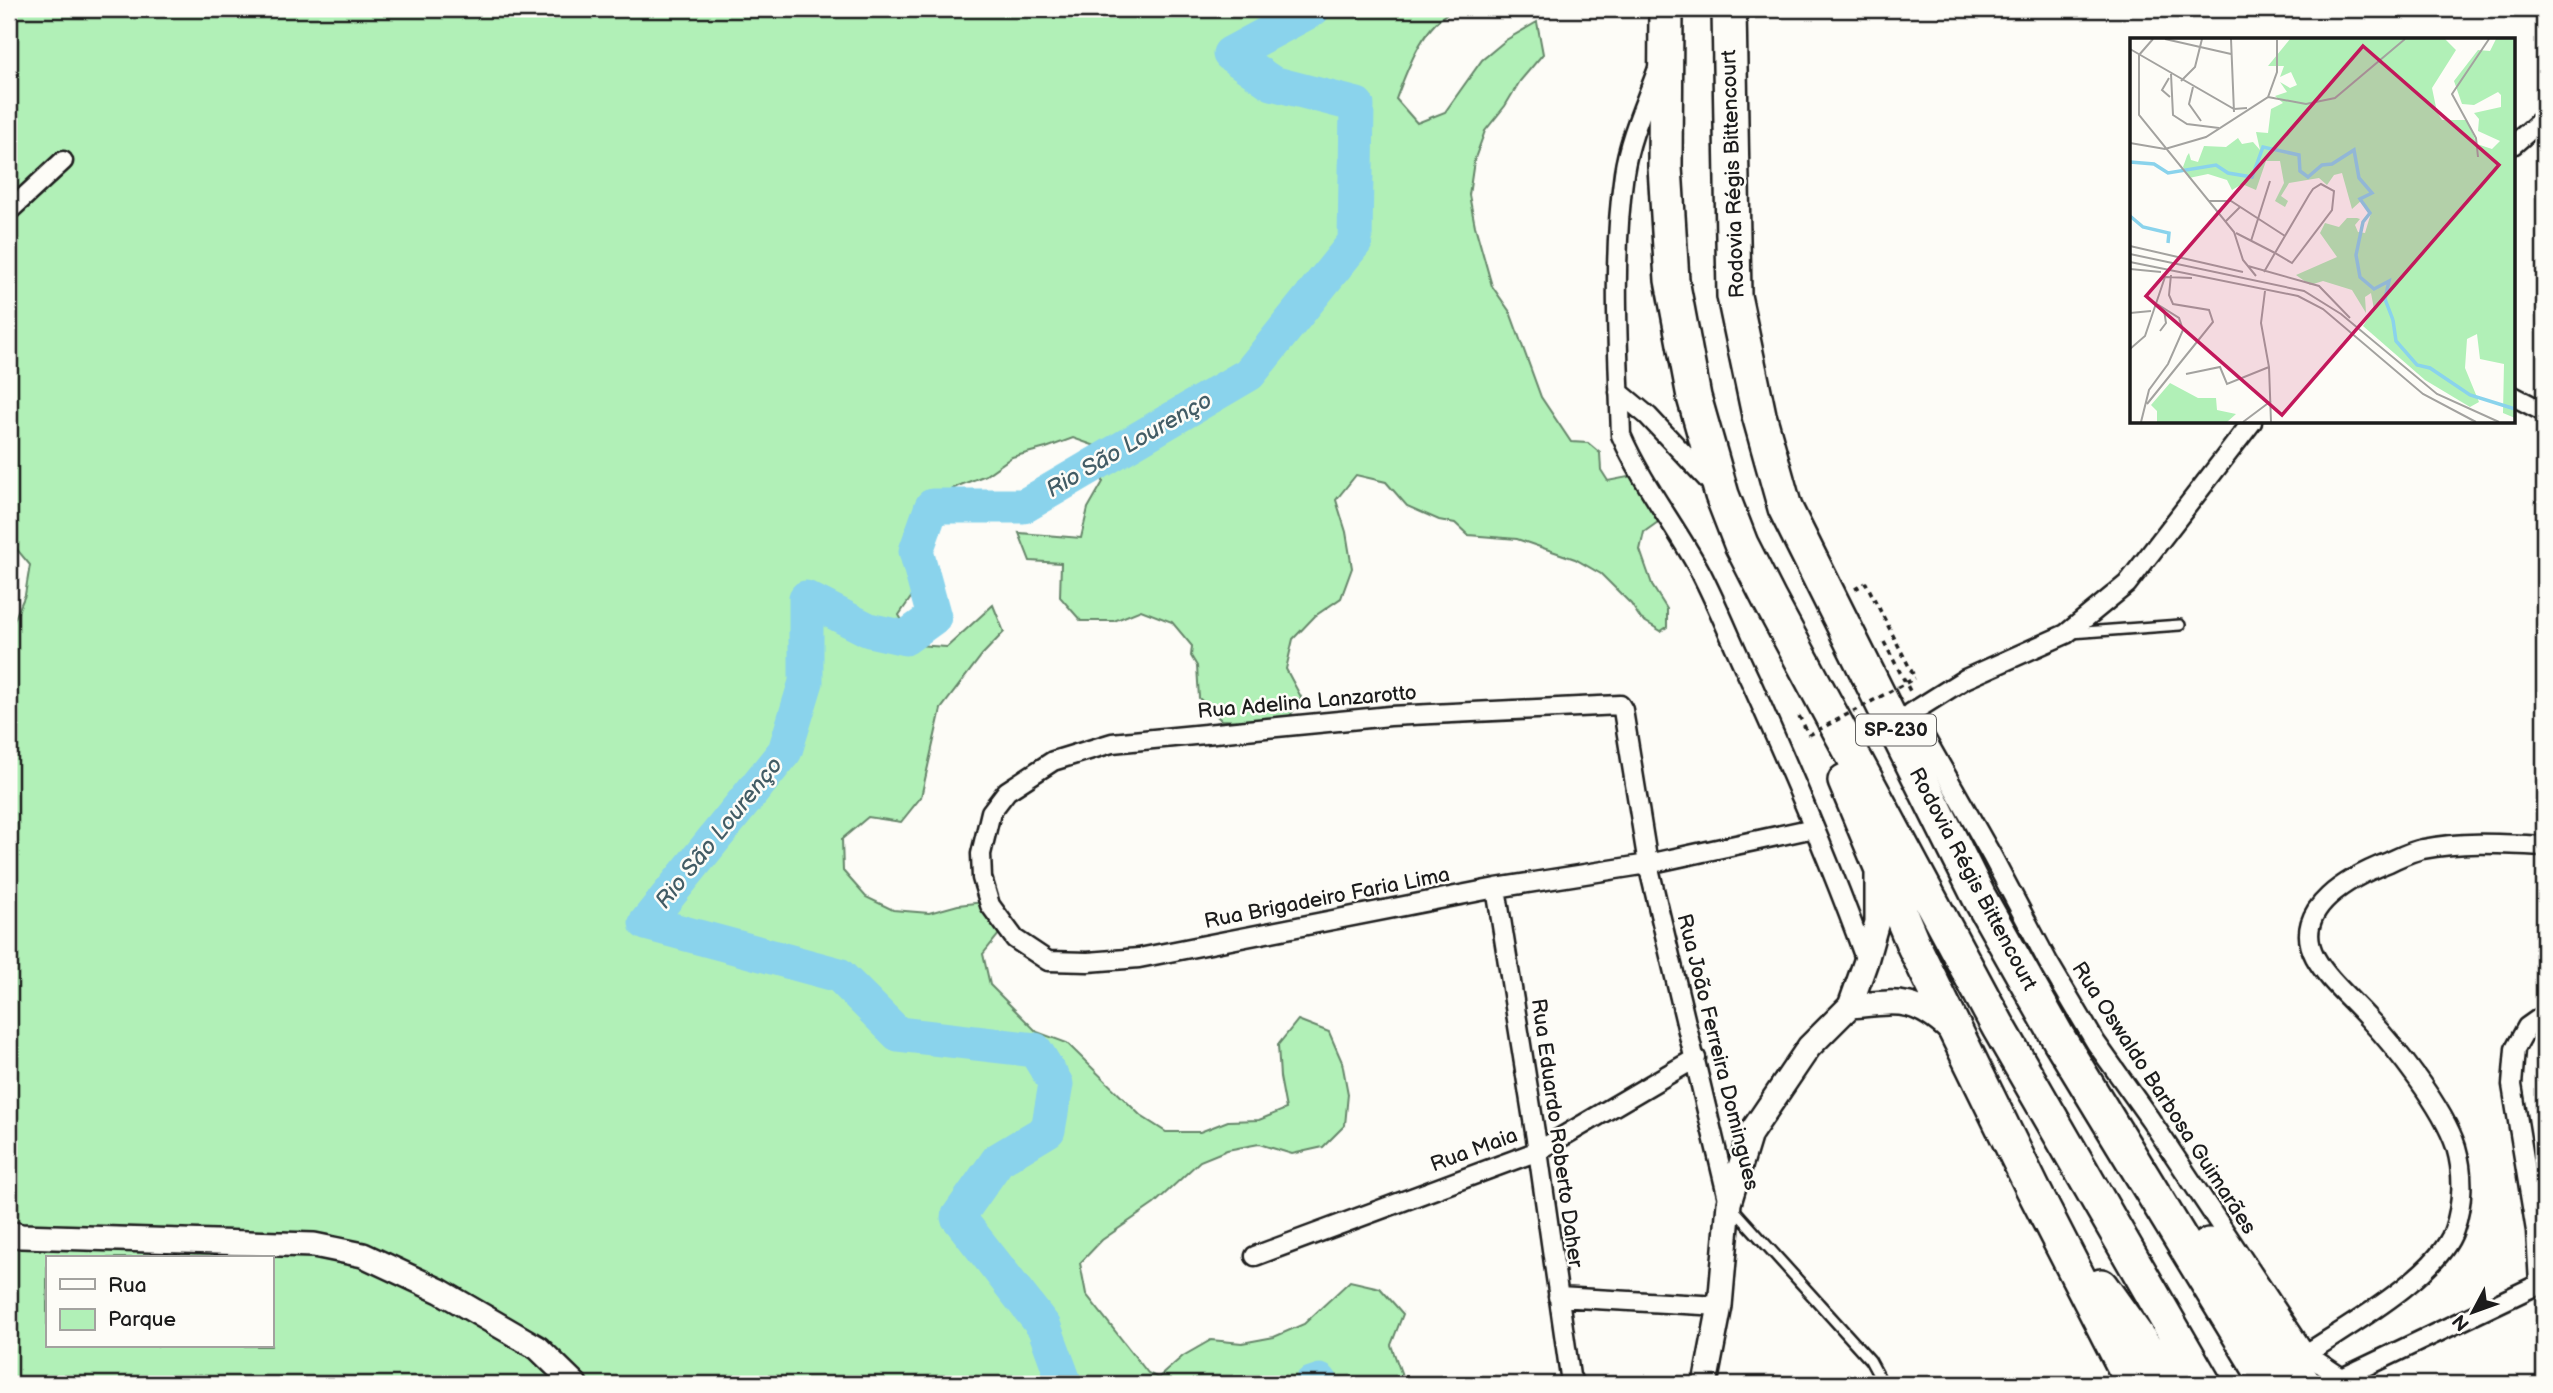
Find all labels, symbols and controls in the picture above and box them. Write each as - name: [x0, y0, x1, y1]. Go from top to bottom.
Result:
- inset map: [2130, 38, 2514, 424]
- street label: Rodovia Régis Bittencourt: [1716, 49, 1750, 299]
- water label: Rio São Lourenço: [1041, 386, 1217, 504]
- street label: Rua Adelina Lanzarotto: [1196, 680, 1418, 724]
- road number: SP-230: [1856, 715, 1936, 746]
- water label: Rio São Lourenço: [649, 752, 789, 914]
- street label: Rodovia Régis Bittencourt: [1904, 763, 2043, 995]
- street label: Rua Brigadeiro Faria Lima: [1202, 862, 1452, 934]
- street label: Rua João Ferreira Domingues: [1672, 911, 1764, 1193]
- street label: Rua Oswaldo Barbosa Guimarães: [2066, 957, 2262, 1239]
- street label: Rua Eduardo Roberto Daher: [1526, 997, 1588, 1270]
- street label: Rua Maia: [1427, 1123, 1521, 1177]
- legend: [46, 1256, 273, 1348]
- text: Rua: [108, 1273, 147, 1298]
- north arrow: [2438, 1278, 2508, 1348]
- text: Parque: [108, 1307, 176, 1332]
- text: N: [2448, 1309, 2475, 1335]

